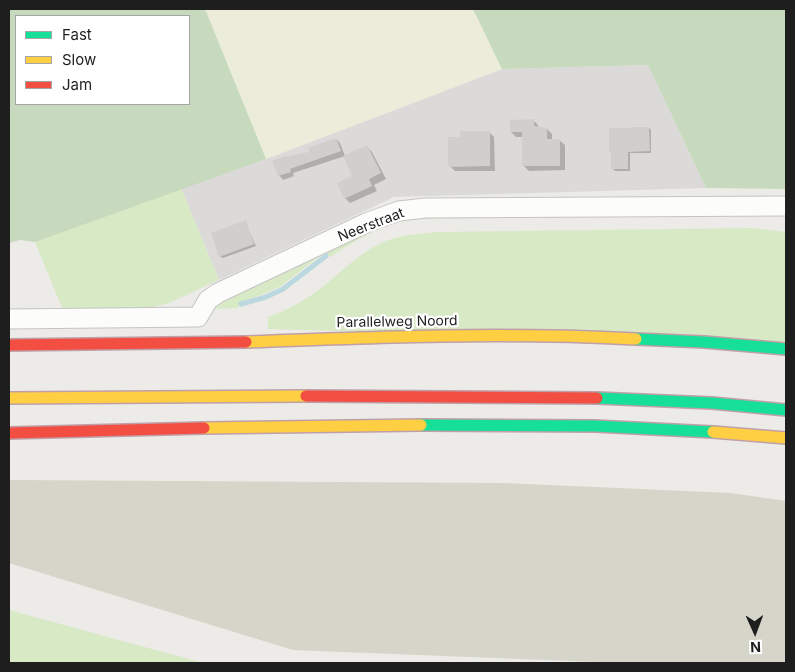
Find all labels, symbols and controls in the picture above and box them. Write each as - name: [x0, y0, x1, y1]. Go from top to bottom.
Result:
- legend: [15, 15, 190, 105]
- text: Fast: [62, 25, 92, 44]
- text: Slow: [62, 50, 96, 69]
- text: Jam: [62, 75, 92, 94]
- street label: Neerstraat: [335, 205, 407, 245]
- street label: Parallelweg Noord: [336, 313, 458, 331]
- north arrow: [730, 607, 780, 657]
- text: N: [750, 639, 761, 656]

